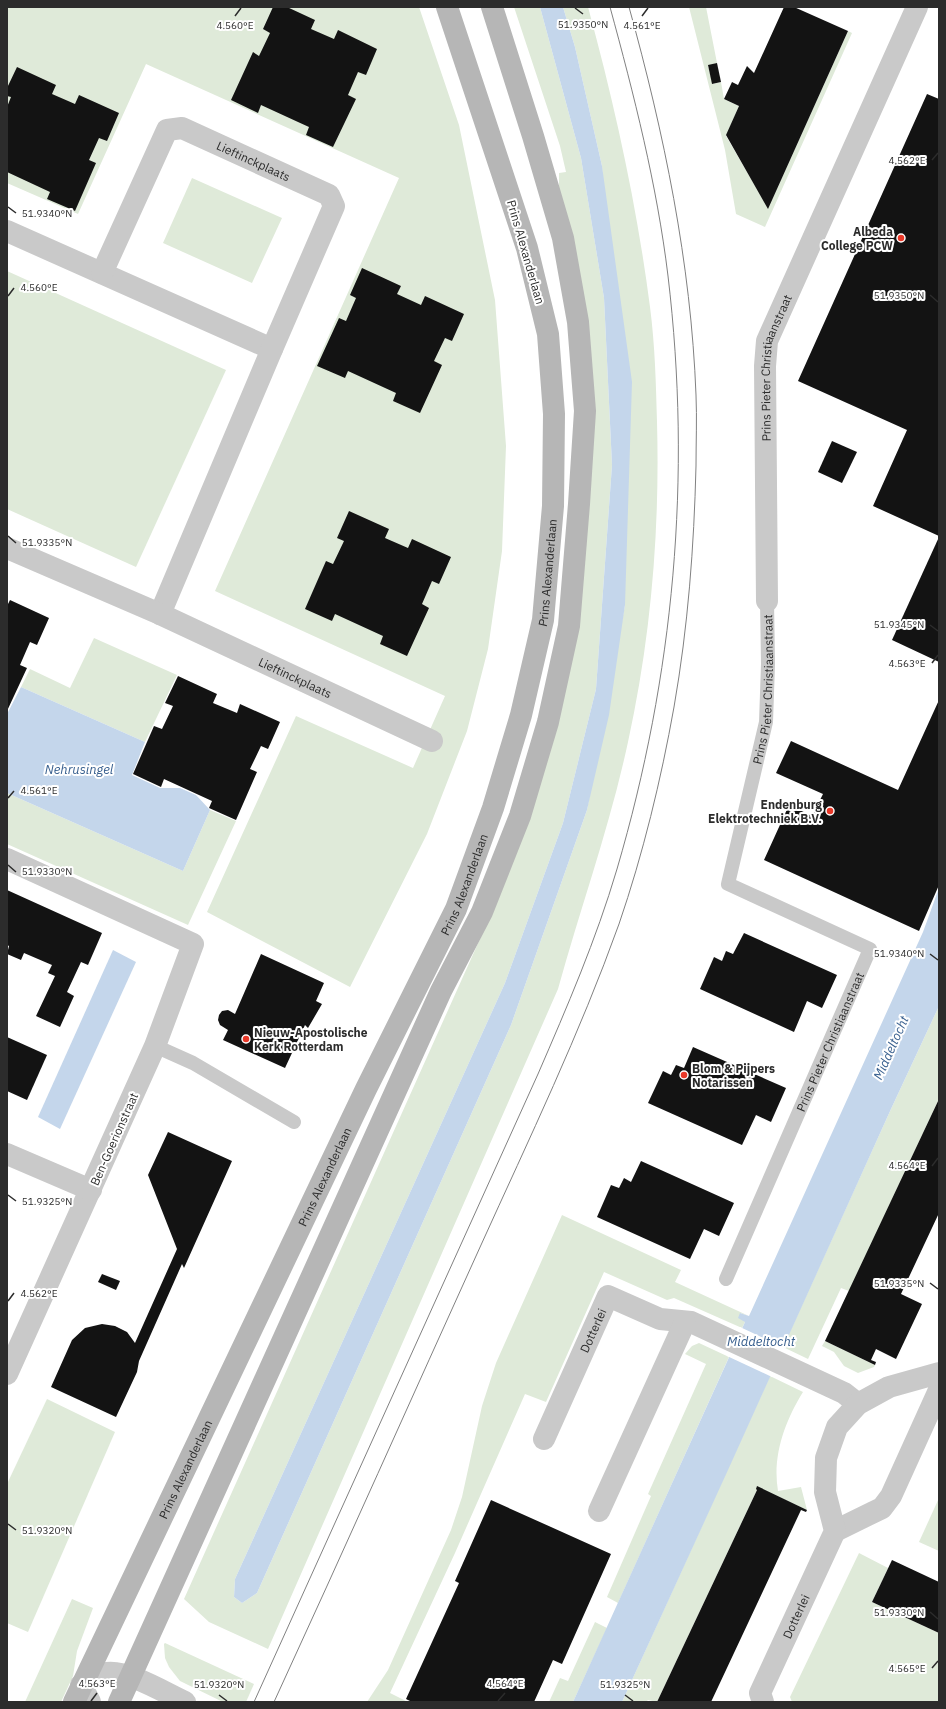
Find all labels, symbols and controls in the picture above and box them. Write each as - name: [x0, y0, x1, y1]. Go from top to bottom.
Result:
- text: 51.9350°N: [558, 18, 608, 31]
- text: 4.560°E: [216, 19, 254, 32]
- text: 4.561°E: [623, 19, 661, 32]
- street label: Lieftinckplaats: [215, 137, 293, 184]
- text: 4.562°E: [888, 154, 926, 167]
- street label: Prins Alexanderlaan: [504, 198, 548, 306]
- text: 51.9340°N: [22, 207, 72, 220]
- place label: Albeda College PCW: [821, 224, 893, 253]
- marker: Albeda College PCW: [896, 233, 906, 243]
- text: 4.560°E: [20, 281, 58, 294]
- text: 51.9350°N: [874, 289, 924, 302]
- street label: Prins Pieter Christiaanstraat: [757, 292, 794, 441]
- street label: Prins Alexanderlaan: [534, 518, 559, 628]
- text: 51.9335°N: [22, 536, 72, 549]
- street label: Prins Pieter Christiaanstraat: [749, 614, 776, 766]
- text: 51.9345°N: [874, 618, 924, 631]
- street label: Lieftinckplaats: [256, 654, 334, 701]
- text: 4.563°E: [888, 657, 926, 670]
- water label: Nehrusingel: [45, 761, 114, 778]
- text: 4.561°E: [20, 784, 58, 797]
- place label: Endenburg Elektrotechniek B.V.: [708, 797, 822, 826]
- marker: Endenburg Elektrotechniek B.V.: [825, 806, 835, 816]
- street label: Prins Alexanderlaan: [437, 832, 490, 938]
- text: 51.9330°N: [22, 865, 72, 878]
- text: 51.9340°N: [874, 947, 924, 960]
- street label: Prins Pieter Christiaanstraat: [793, 970, 867, 1114]
- water label: Middeltocht: [869, 1013, 913, 1082]
- place label: Nieuw-Apostolische Kerk Rotterdam: [254, 1025, 368, 1054]
- marker: Nieuw-Apostolische Kerk Rotterdam: [241, 1034, 251, 1044]
- place label: Blom & Pijpers Notarissen: [692, 1061, 775, 1090]
- marker: Blom & Pijpers Notarissen: [679, 1070, 689, 1080]
- street label: Ben-Goerionstraat: [87, 1090, 141, 1188]
- street label: Prins Alexanderlaan: [294, 1125, 354, 1228]
- text: 4.564°E: [888, 1159, 926, 1172]
- text: 51.9325°N: [22, 1195, 72, 1208]
- text: 51.9335°N: [874, 1277, 924, 1290]
- text: 4.562°E: [20, 1287, 58, 1300]
- street label: Dotterlei: [576, 1306, 609, 1355]
- water label: Middeltocht: [727, 1333, 796, 1350]
- street label: Prins Alexanderlaan: [155, 1417, 215, 1521]
- text: 51.9320°N: [22, 1524, 72, 1537]
- street label: Dotterlei: [779, 1592, 812, 1641]
- text: 51.9330°N: [874, 1606, 924, 1619]
- text: 4.565°E: [888, 1662, 926, 1675]
- text: 4.563°E: [78, 1677, 116, 1690]
- text: 4.564°E: [486, 1677, 524, 1690]
- text: 51.9320°N: [194, 1678, 244, 1691]
- text: 51.9325°N: [600, 1678, 650, 1691]

